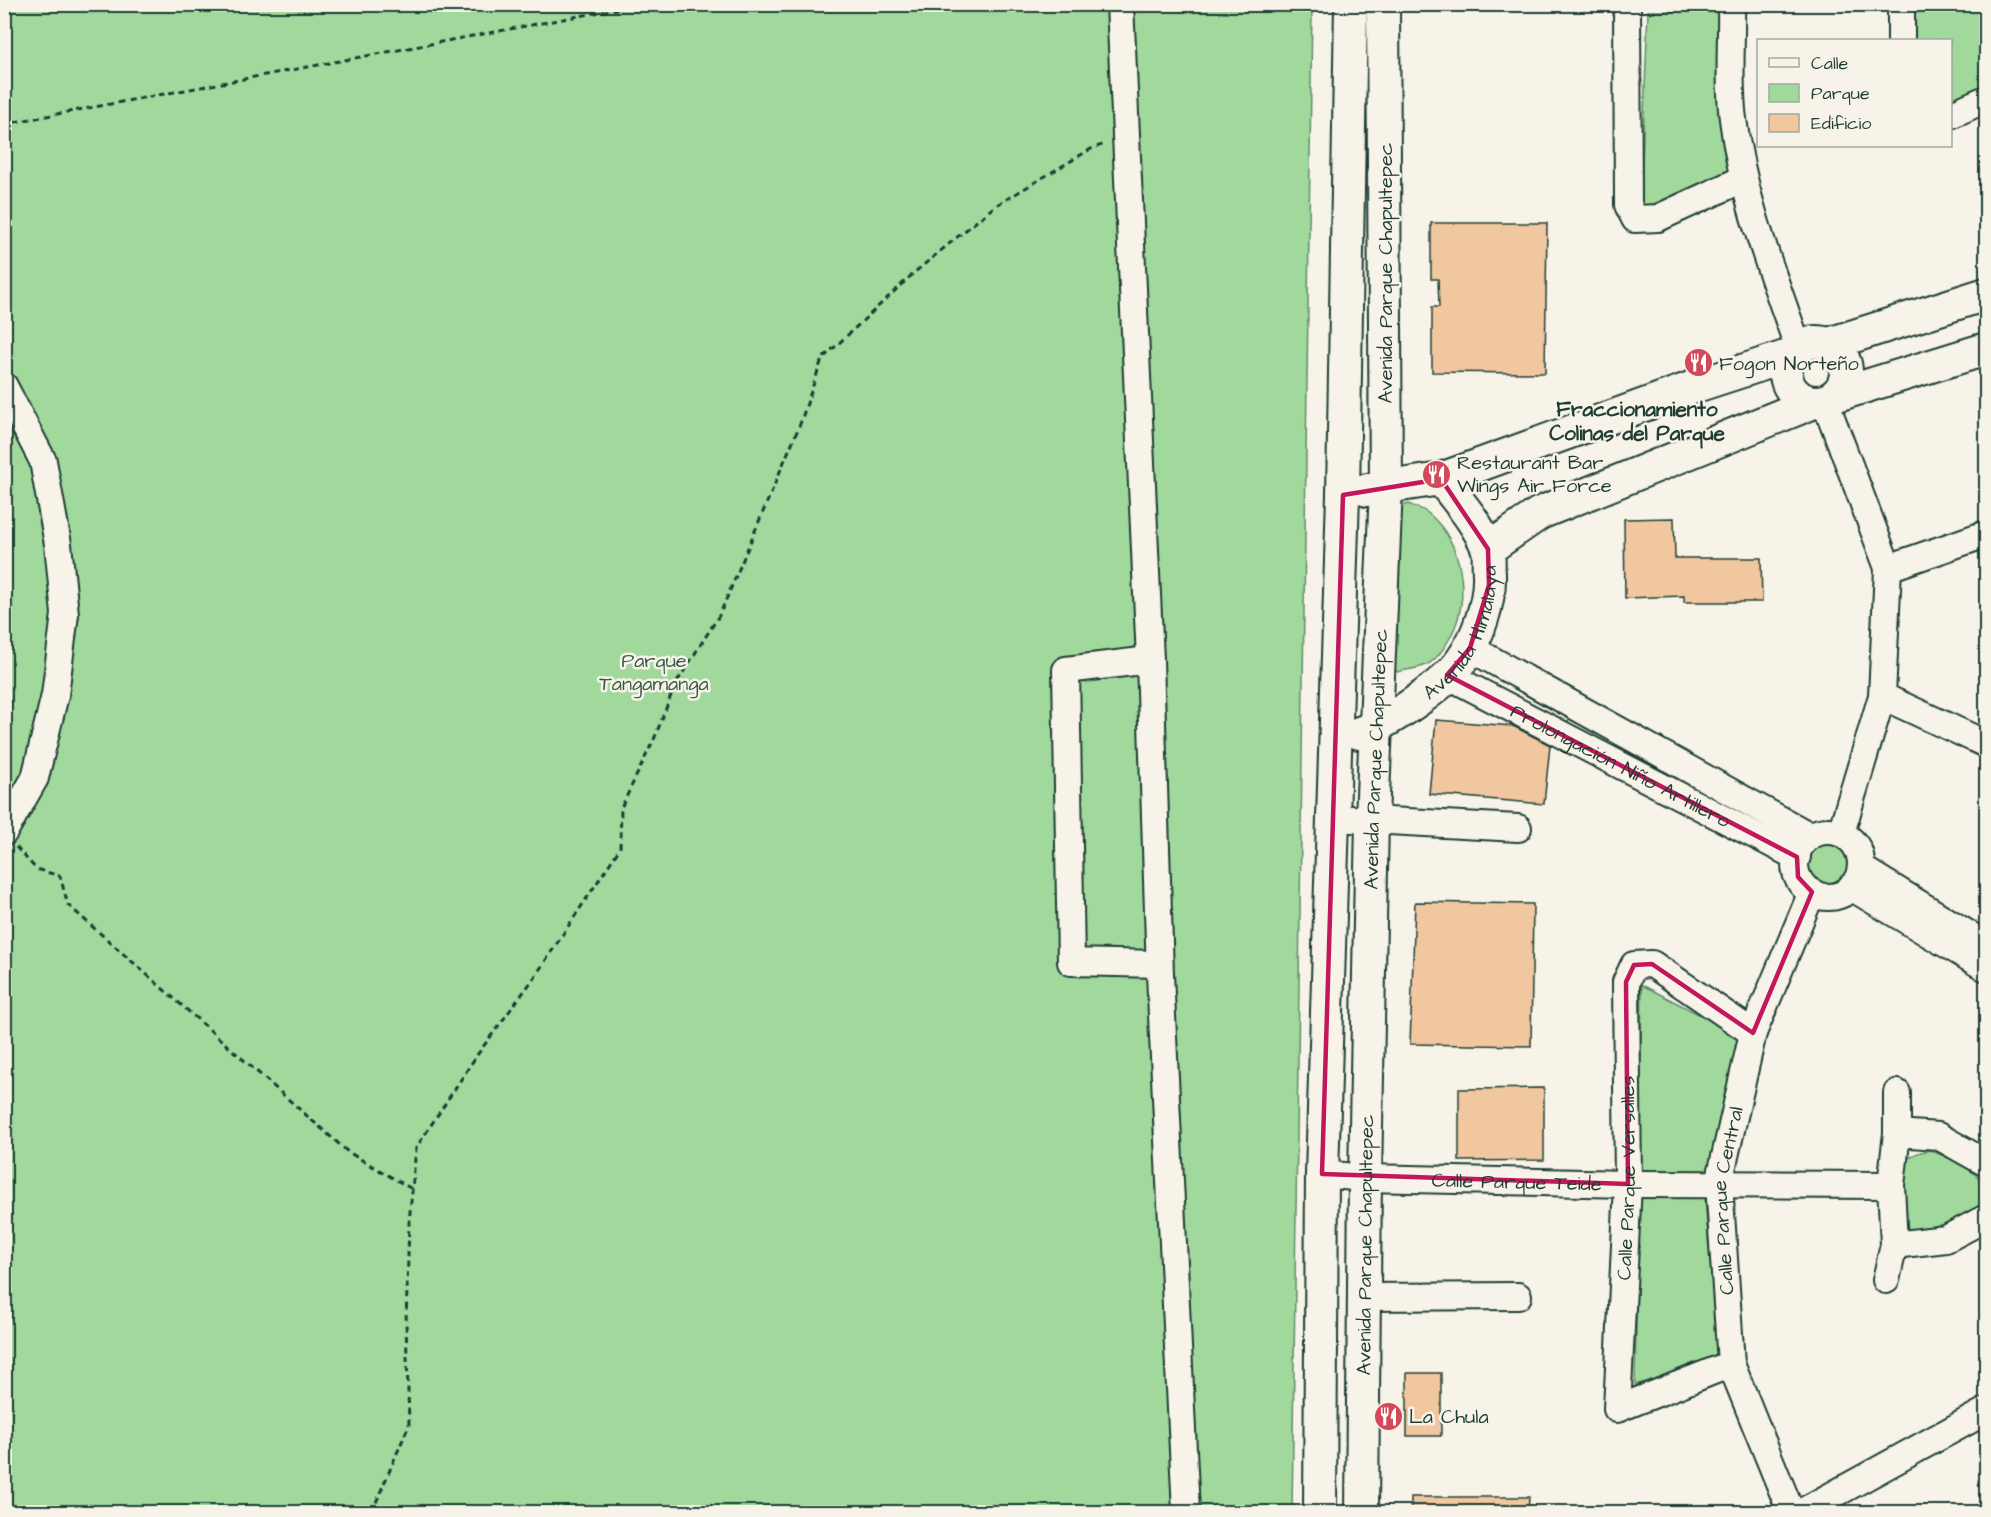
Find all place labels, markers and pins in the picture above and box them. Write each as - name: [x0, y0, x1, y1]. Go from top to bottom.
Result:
- restaurant icon: Fogon Norteño: [1682, 347, 1714, 379]
- place label: Fogon Norteño: [1719, 350, 1859, 379]
- place label: Restaurant Bar Wings Air Force: [1457, 449, 1612, 501]
- restaurant icon: Restaurant Bar Wings Air Force: [1420, 458, 1452, 490]
- restaurant icon: La Chula: [1372, 1400, 1404, 1432]
- place label: La Chula: [1409, 1403, 1489, 1431]

